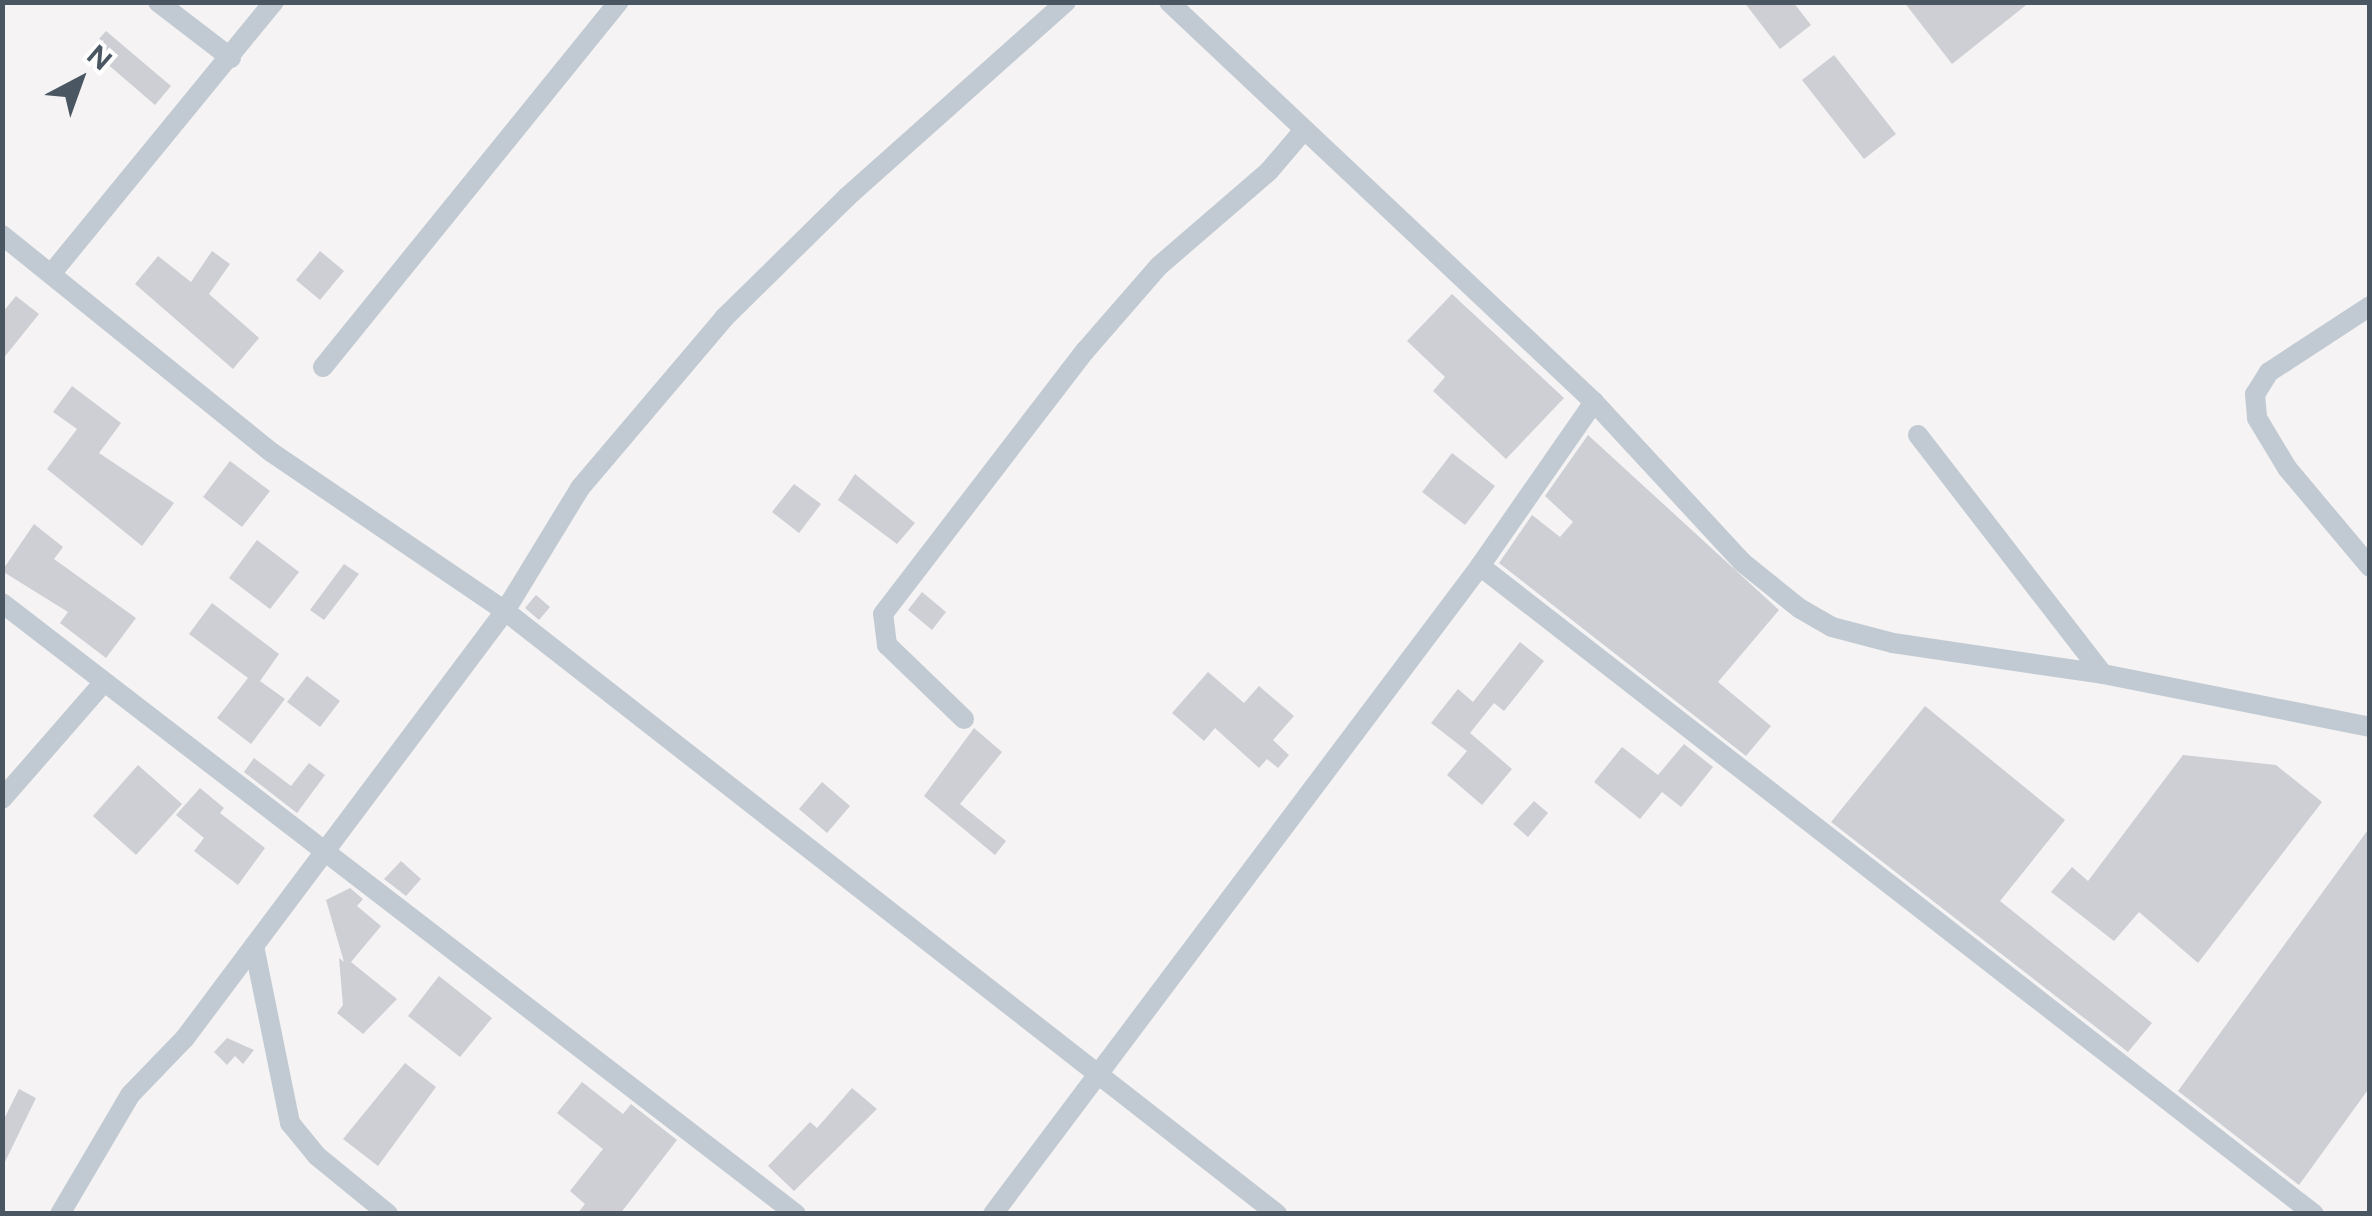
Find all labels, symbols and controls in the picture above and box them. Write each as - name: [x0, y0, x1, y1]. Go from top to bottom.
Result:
- north arrow: [30, 30, 130, 130]
- text: N: [80, 37, 119, 77]

